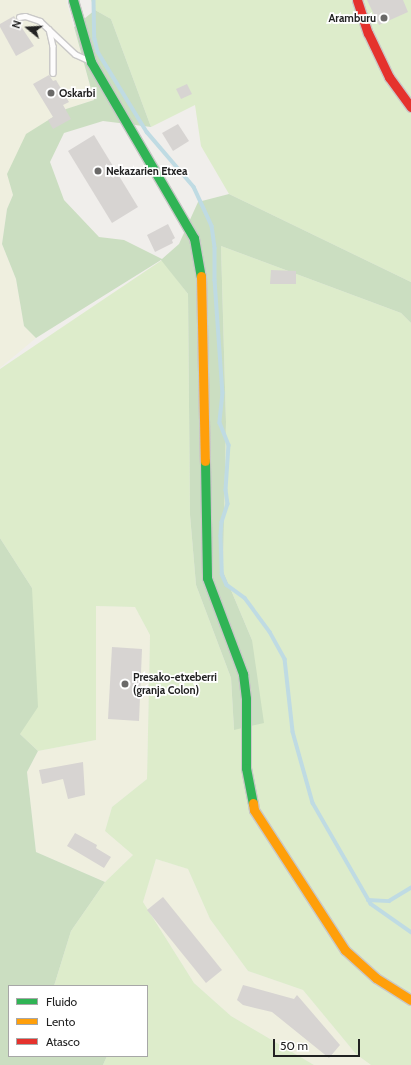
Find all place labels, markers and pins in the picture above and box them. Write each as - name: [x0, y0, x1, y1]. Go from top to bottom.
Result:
- place label: Aramburu: [328, 11, 376, 25]
- marker: Aramburu: [379, 13, 389, 23]
- place label: Oskarbi: [59, 86, 95, 100]
- marker: Oskarbi: [46, 88, 56, 98]
- place label: Nekazarien Etxea: [106, 164, 187, 178]
- marker: Nekazarien Etxea: [93, 166, 103, 176]
- place label: Presako-etxeberri (granja Colon): [133, 671, 217, 697]
- marker: Presako-etxeberri (granja Colon): [120, 679, 130, 689]

